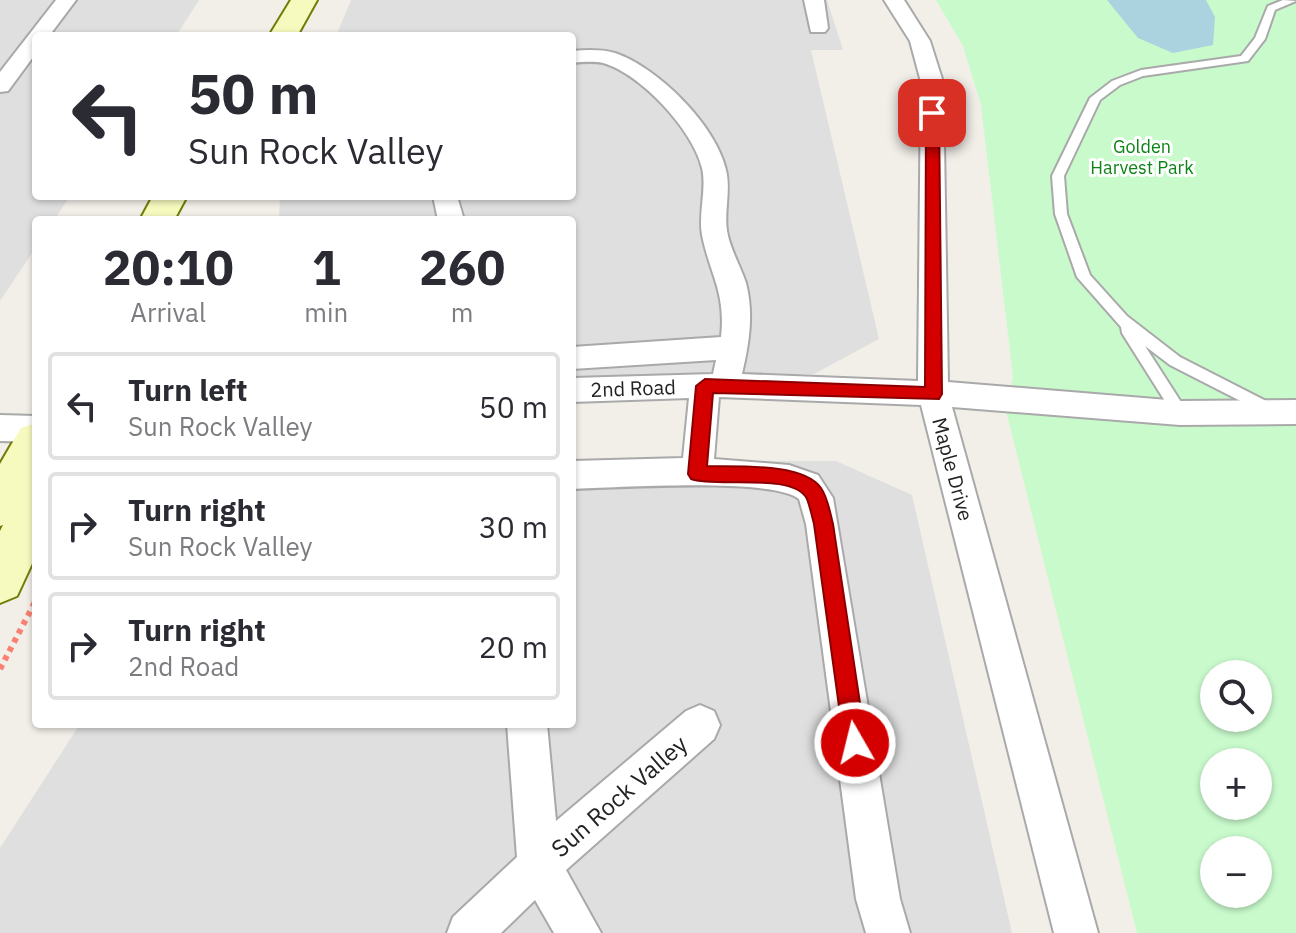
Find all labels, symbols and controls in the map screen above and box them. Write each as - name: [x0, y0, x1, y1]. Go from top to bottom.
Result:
- text: 50 m: [188, 57, 318, 129]
- icon: left: [56, 64, 160, 168]
- pin: [898, 79, 966, 147]
- icon: arrive: [910, 91, 954, 135]
- text: Sun Rock Valley: [188, 127, 444, 174]
- park label: Golden Harvest Park: [1090, 135, 1194, 179]
- text: 20:10: [103, 236, 234, 298]
- text: 1: [312, 236, 341, 298]
- text: 260: [419, 236, 505, 298]
- text: Arrival: [130, 295, 206, 329]
- text: min: [304, 295, 348, 329]
- text: m: [451, 295, 473, 329]
- text: Turn left: [128, 370, 247, 409]
- street label: 2nd Road: [590, 373, 676, 403]
- icon: left: [60, 384, 104, 428]
- text: 50 m: [479, 387, 548, 426]
- text: Sun Rock Valley: [128, 409, 313, 443]
- street label: Maple Drive: [926, 414, 980, 524]
- text: Turn right: [128, 490, 266, 529]
- icon: right: [60, 504, 104, 548]
- text: 30 m: [479, 507, 548, 546]
- text: Sun Rock Valley: [128, 529, 313, 563]
- text: Turn right: [128, 610, 266, 649]
- icon: right: [60, 624, 104, 668]
- text: 20 m: [479, 627, 548, 666]
- text: 2nd Road: [128, 649, 239, 683]
- map controls: [1200, 660, 1272, 908]
- button: search: [1200, 660, 1272, 732]
- position arrow: [813, 701, 897, 785]
- street label: Sun Rock Valley: [544, 728, 694, 864]
- button: +: [1200, 748, 1272, 820]
- button: −: [1200, 836, 1272, 908]

